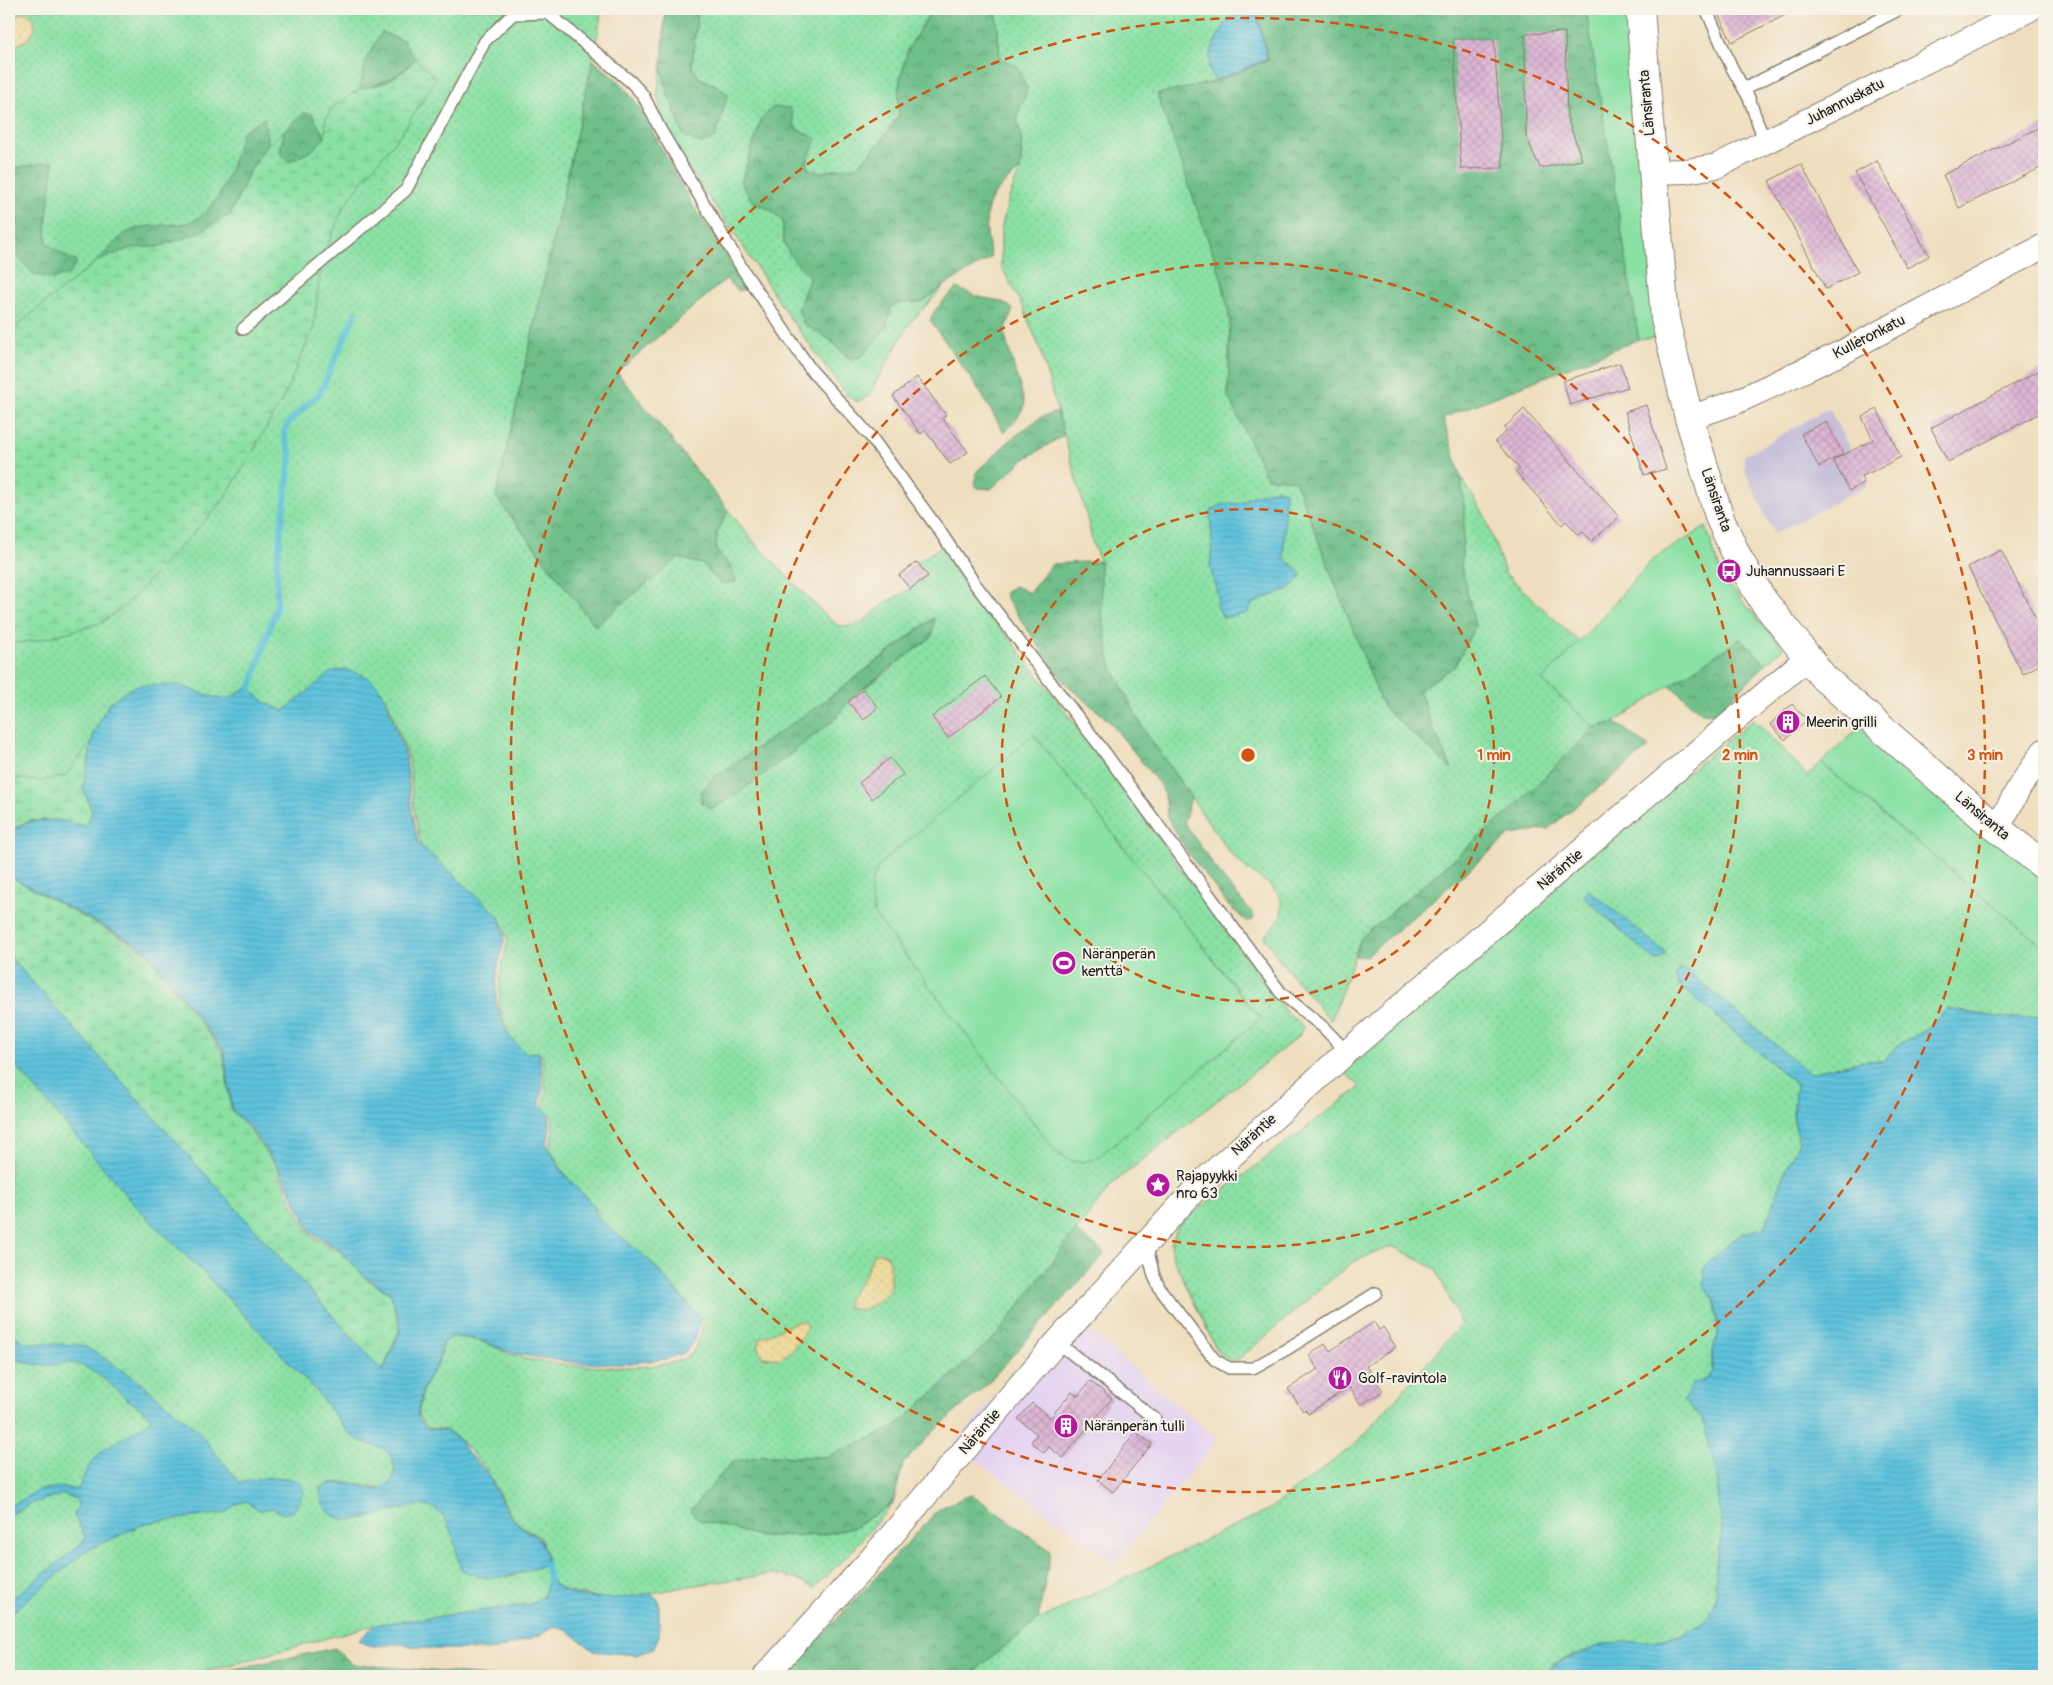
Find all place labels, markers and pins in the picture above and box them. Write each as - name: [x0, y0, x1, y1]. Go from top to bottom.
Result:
- bus stop icon: Juhannussaari E: [1716, 558, 1742, 584]
- place label: Juhannussaari E: [1746, 562, 1845, 581]
- building icon: Meerin grilli: [1775, 709, 1801, 735]
- place label: Meerin grilli: [1806, 713, 1877, 732]
- centre of rings: [1239, 746, 1257, 764]
- place label: Näränperän kenttä: [1082, 945, 1156, 981]
- sports icon: Näränperän kenttä: [1051, 950, 1077, 976]
- place label: Rajapyykki nro 63: [1176, 1167, 1237, 1203]
- place icon: Rajapyykki nro 63: [1145, 1172, 1171, 1198]
- restaurant icon: Golf-ravintola: [1327, 1365, 1353, 1391]
- place label: Golf-ravintola: [1358, 1369, 1447, 1388]
- building icon: Näränperän tulli: [1053, 1413, 1079, 1439]
- place label: Näränperän tulli: [1084, 1417, 1185, 1436]

